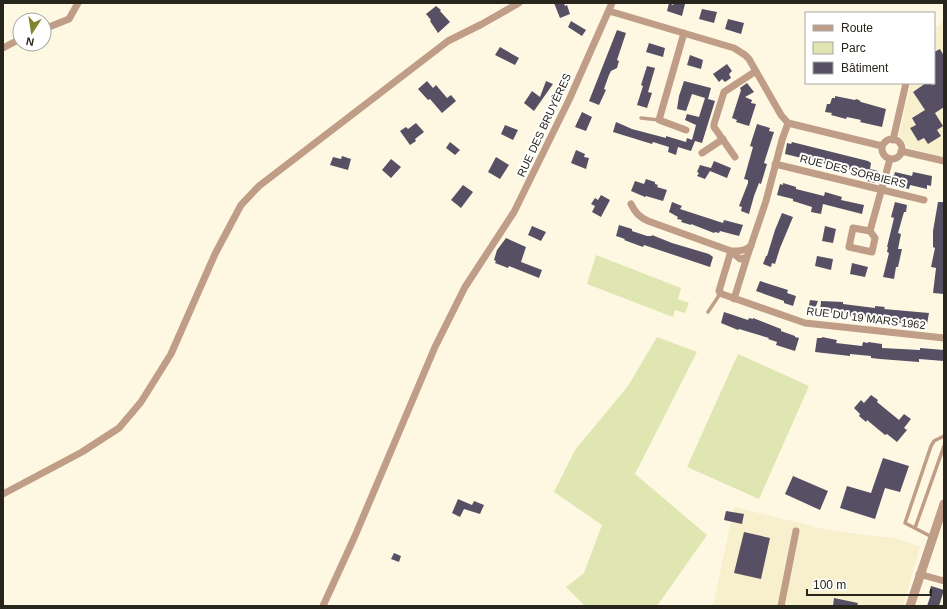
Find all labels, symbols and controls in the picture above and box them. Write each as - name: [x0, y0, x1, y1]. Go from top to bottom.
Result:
- north arrow: [12, 12, 52, 52]
- legend: [805, 12, 935, 84]
- text: Route: [841, 21, 873, 35]
- text: N: [25, 35, 35, 48]
- text: Parc: [841, 41, 866, 55]
- text: Bâtiment: [841, 61, 889, 75]
- street label: RUE DES BRUYÈRES: [515, 71, 573, 179]
- street label: RUE DES SORBIERS: [799, 152, 907, 190]
- street label: RUE DU 19 MARS 1962: [806, 305, 926, 331]
- scale bar: [807, 571, 931, 597]
- text: 100 m: [813, 578, 846, 592]

